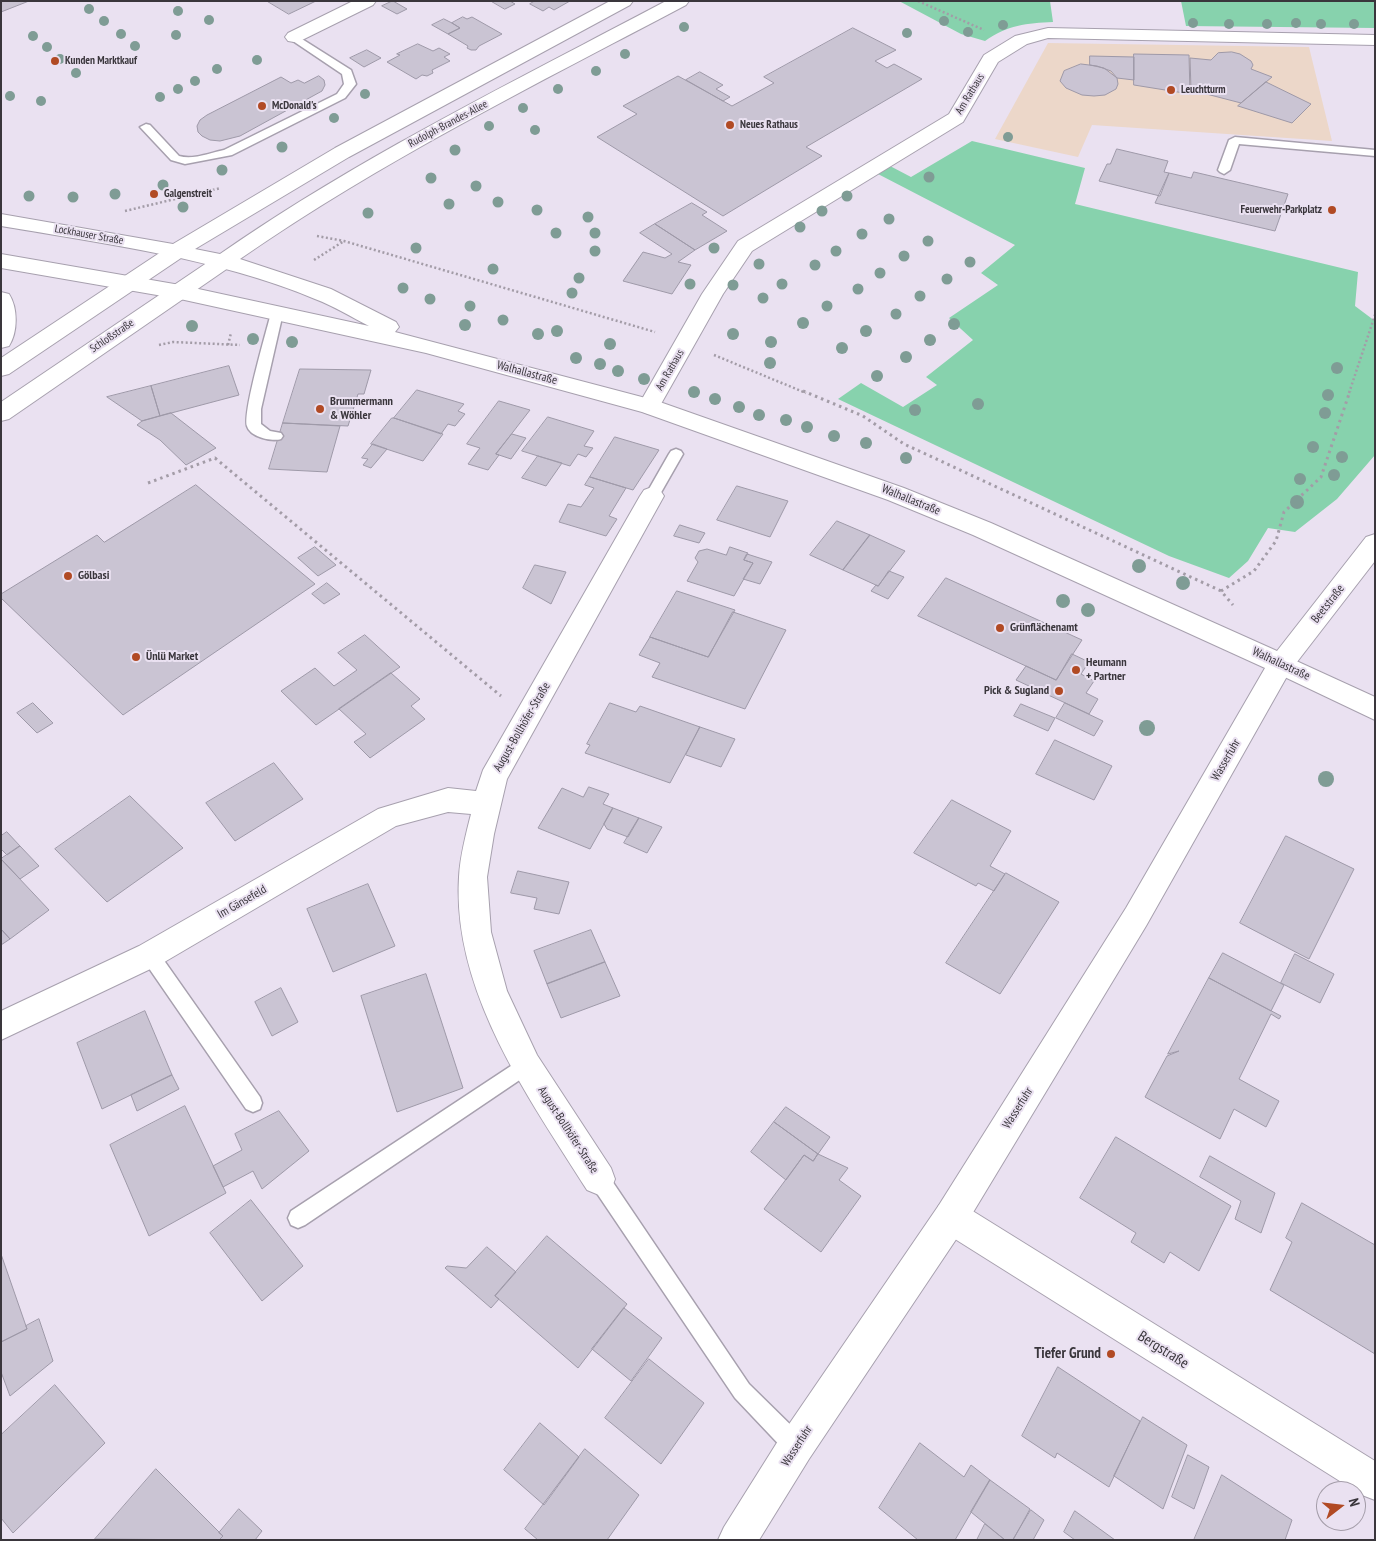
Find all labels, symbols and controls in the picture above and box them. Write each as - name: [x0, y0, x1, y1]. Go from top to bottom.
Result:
- place label: Kunden Marktkauf: [65, 54, 137, 68]
- marker: Kunden Marktkauf: [49, 55, 61, 67]
- street label: Am Rathaus: [953, 71, 987, 117]
- place label: Leuchtturm: [1181, 83, 1226, 97]
- marker: Leuchtturm: [1165, 84, 1177, 96]
- street label: Rudolph-Brandes-Allee: [406, 98, 490, 150]
- place label: McDonald's: [272, 99, 317, 113]
- marker: McDonald's: [256, 100, 268, 112]
- place label: Neues Rathaus: [740, 118, 798, 132]
- marker: Neues Rathaus: [724, 119, 736, 131]
- place label: Galgenstreit: [164, 187, 212, 201]
- marker: Galgenstreit: [148, 188, 160, 200]
- place label: Feuerwehr-Parkplatz: [1240, 203, 1322, 217]
- marker: Feuerwehr-Parkplatz: [1326, 204, 1338, 216]
- street label: Lockhauser Straße: [54, 222, 124, 248]
- street label: Schloßstraße: [87, 316, 137, 356]
- street label: Am Rathaus: [653, 347, 687, 393]
- street label: Walhallastraße: [495, 358, 559, 388]
- place label: Brummermann & Wöhler: [330, 395, 393, 423]
- marker: Brummermann & Wöhler: [314, 403, 326, 415]
- street label: Walhallastraße: [880, 482, 942, 518]
- place label: Gölbasi: [78, 569, 109, 583]
- marker: Gölbasi: [62, 570, 74, 582]
- street label: Beetstraße: [1308, 582, 1348, 626]
- place label: Grünflächenamt: [1010, 621, 1078, 635]
- marker: Grünflächenamt: [994, 622, 1006, 634]
- street label: Walhallastraße: [1250, 644, 1312, 684]
- place label: Ünlü Market: [146, 650, 198, 664]
- marker: Ünlü Market: [130, 651, 142, 663]
- place label: Heumann + Partner: [1086, 656, 1127, 684]
- marker: Heumann + Partner: [1070, 664, 1082, 676]
- street label: August-Bollhöfer-Straße: [491, 680, 553, 774]
- place label: Pick & Sugland: [984, 684, 1049, 698]
- marker: Pick & Sugland: [1053, 685, 1065, 697]
- street label: Wasserfuhr: [1208, 737, 1244, 783]
- street label: Im Gänsefeld: [215, 882, 269, 922]
- street label: August-Bollhöfer-Straße: [535, 1084, 601, 1176]
- street label: Wasserfuhr: [1000, 1085, 1036, 1131]
- street label: Bergstraße: [1134, 1327, 1192, 1373]
- place label: Tiefer Grund: [1034, 1345, 1101, 1363]
- marker: Tiefer Grund: [1105, 1348, 1117, 1360]
- street label: Wasserfuhr: [779, 1423, 815, 1469]
- north arrow: [1316, 1481, 1366, 1531]
- text: N: [1345, 1496, 1364, 1508]

